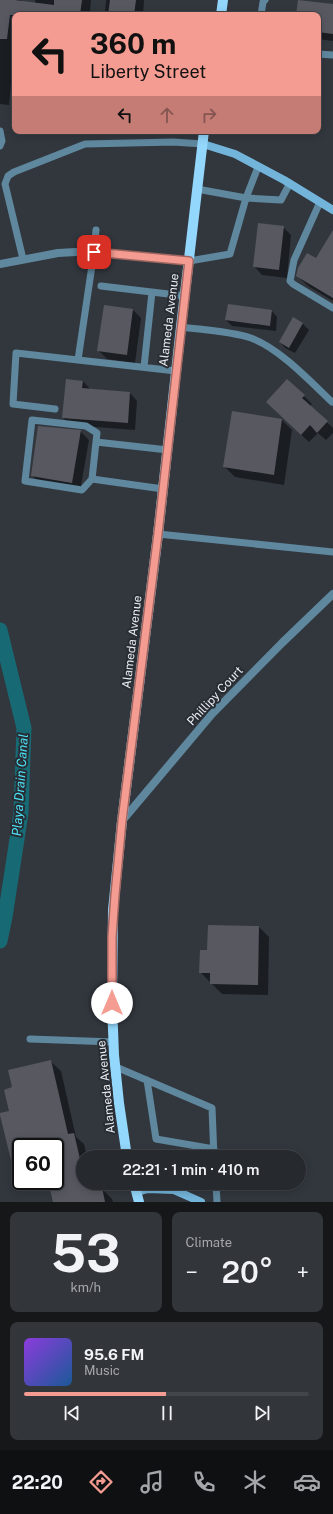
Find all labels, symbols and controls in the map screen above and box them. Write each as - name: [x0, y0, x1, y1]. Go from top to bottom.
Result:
- text: 360 m: [90, 27, 176, 60]
- icon: left: [24, 28, 76, 80]
- text: Liberty Street: [90, 61, 206, 82]
- icon: left: [114, 104, 136, 126]
- icon: ahead: [156, 104, 178, 126]
- icon: right: [198, 104, 220, 126]
- pin: [77, 235, 111, 269]
- icon: arrive: [83, 241, 105, 263]
- street label: Alameda Avenue: [156, 272, 182, 367]
- street label: Alameda Avenue: [119, 594, 145, 689]
- street label: Phillipy Court: [184, 663, 246, 728]
- water label: Playa Drain Canal: [9, 733, 31, 837]
- position arrow: [91, 982, 133, 1024]
- street label: Alameda Avenue: [94, 1039, 118, 1134]
- speed limit sign: 60: [12, 1138, 64, 1190]
- text: 22:21 · 1 min · 410 m: [122, 1161, 260, 1178]
- text: 53: [51, 1223, 121, 1284]
- text: Climate: [186, 1235, 232, 1250]
- text: 20°: [222, 1254, 273, 1290]
- text: −: [186, 1259, 198, 1285]
- text: +: [297, 1259, 309, 1285]
- text: km/h: [70, 1280, 101, 1295]
- text: 95.6 FM: [84, 1346, 144, 1363]
- text: Music: [84, 1363, 120, 1378]
- icon: previous: [61, 1402, 83, 1424]
- icon: pause: [156, 1402, 178, 1424]
- icon: next: [251, 1402, 273, 1424]
- icon: directions: [87, 1468, 115, 1496]
- icon: music: [138, 1468, 166, 1496]
- icon: phone: [190, 1468, 218, 1496]
- icon: climate: [241, 1468, 269, 1496]
- icon: car: [293, 1468, 321, 1496]
- text: 22:20: [12, 1472, 63, 1493]

